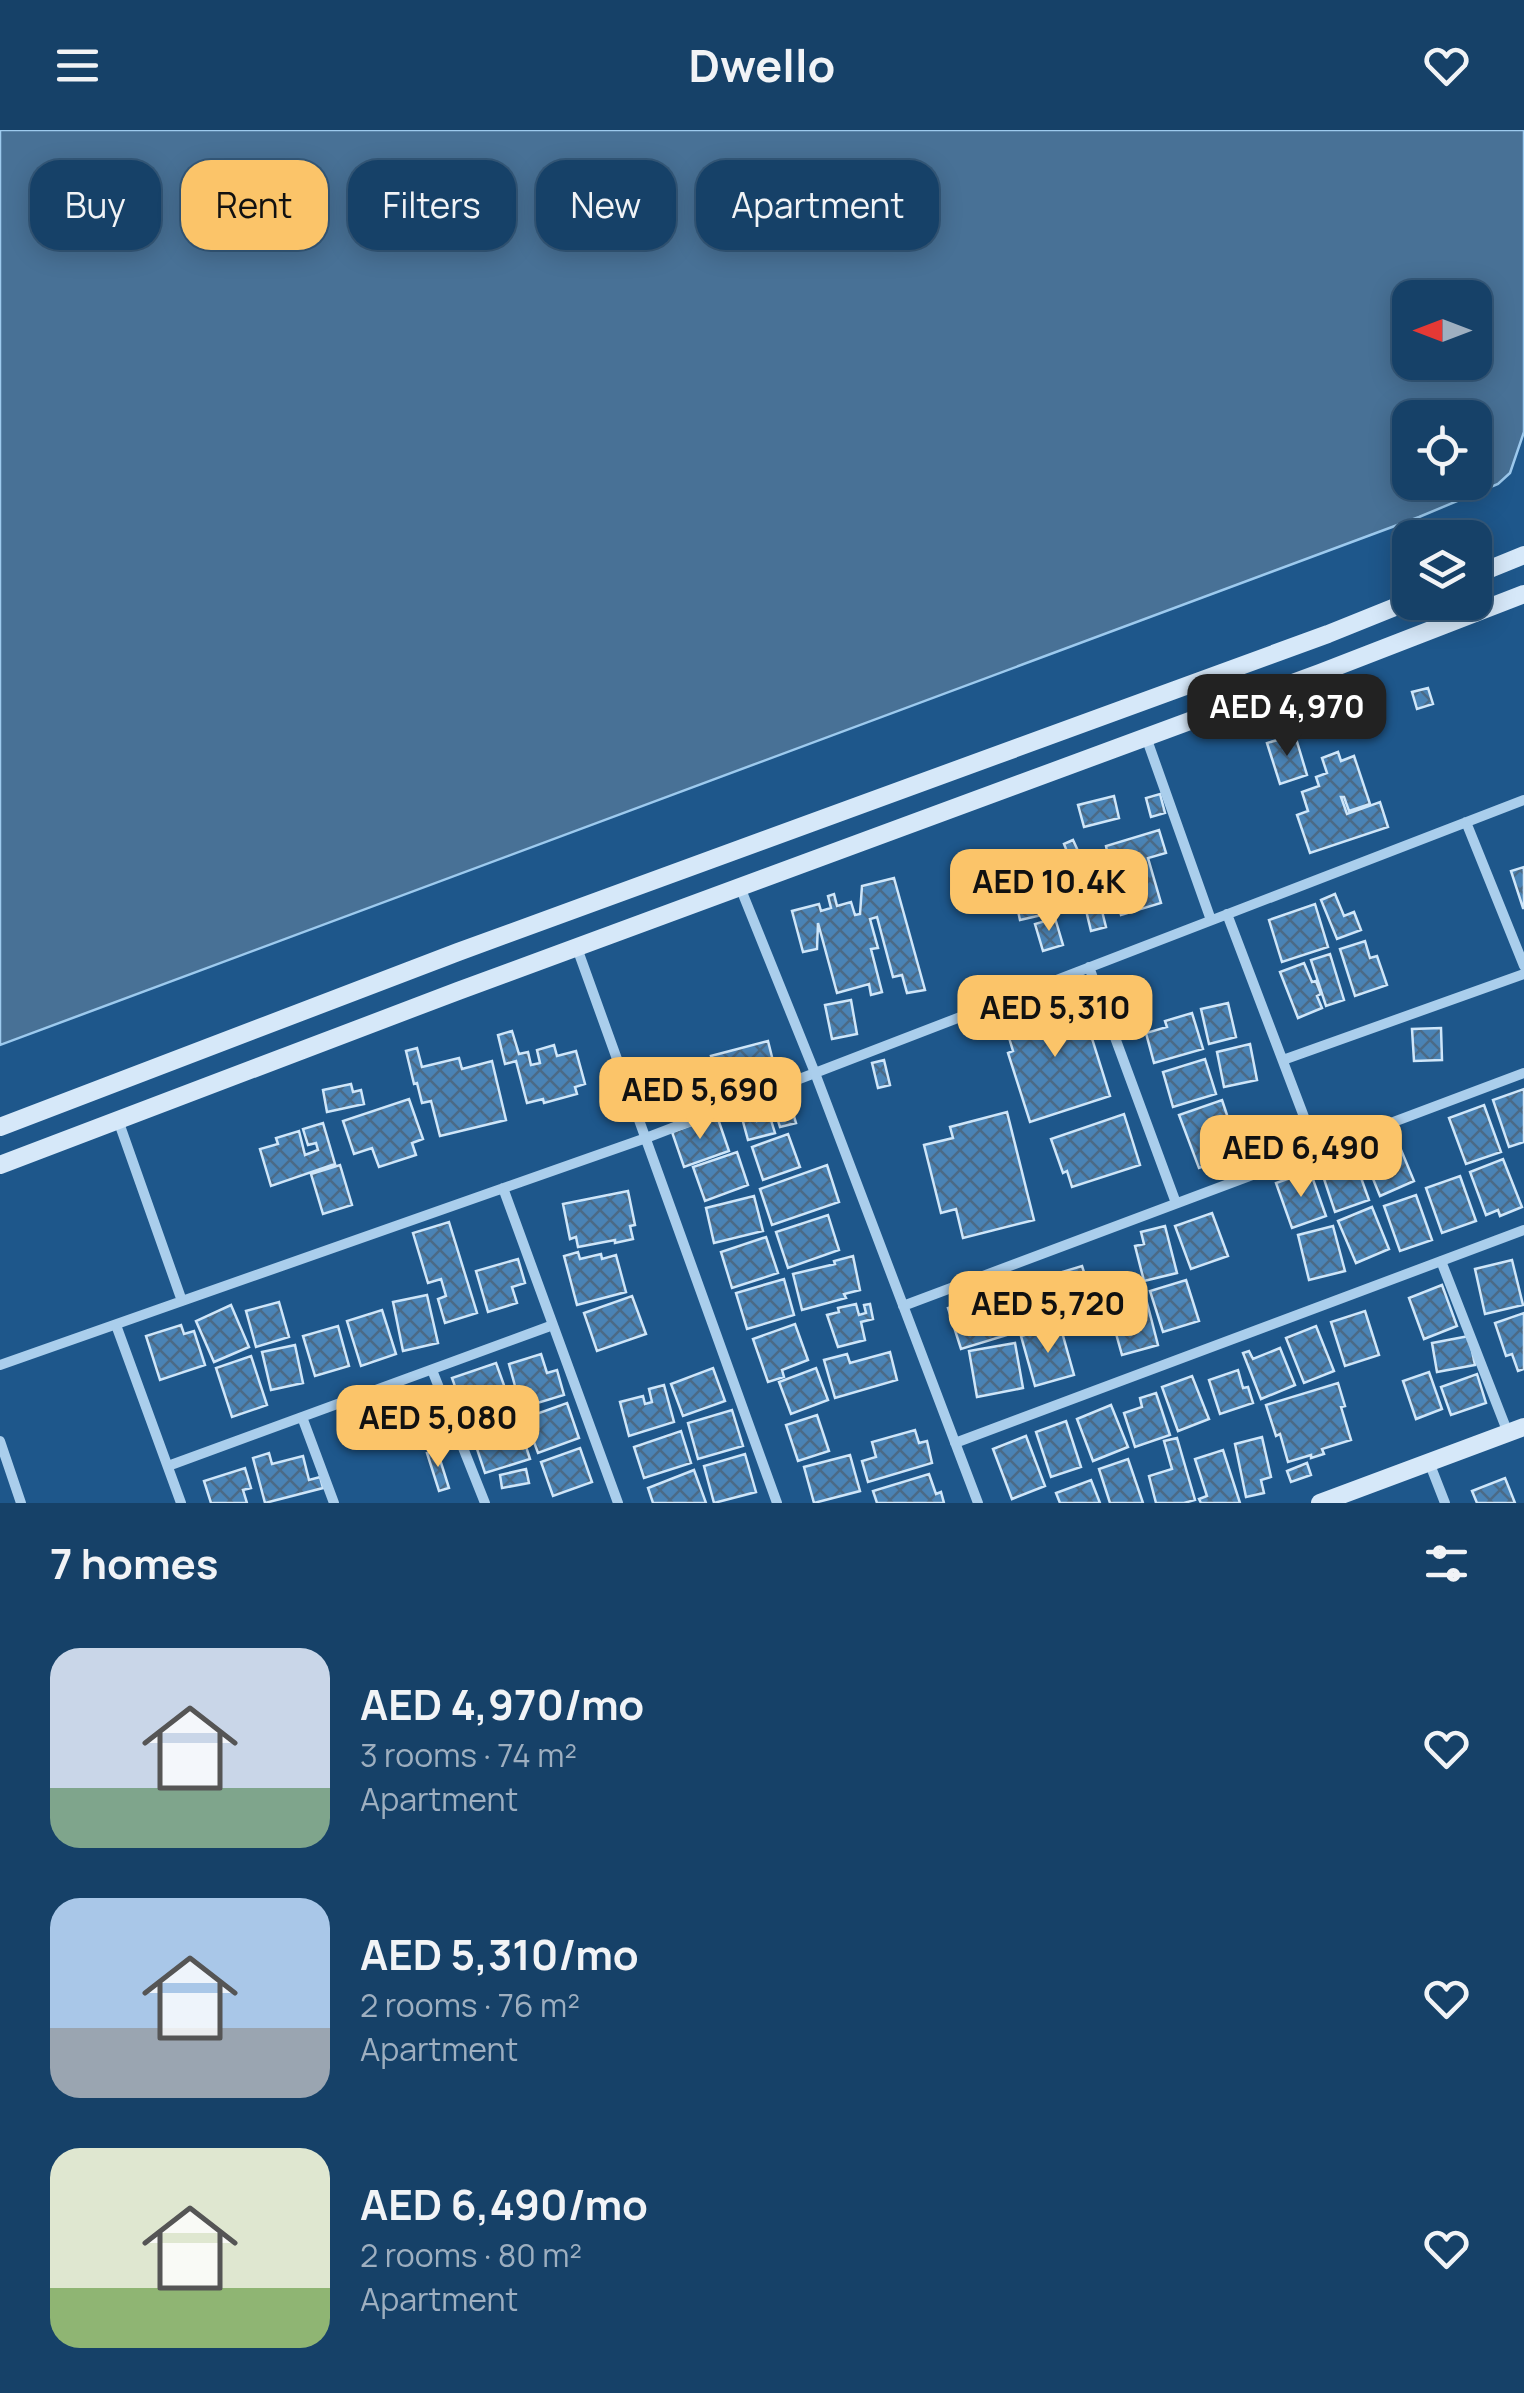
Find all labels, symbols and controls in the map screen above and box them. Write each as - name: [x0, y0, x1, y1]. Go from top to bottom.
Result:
- text: Dwello: [689, 34, 835, 96]
- icon: menu: [50, 38, 105, 93]
- icon: heart: [1419, 38, 1474, 93]
- chip: Buy: [30, 160, 161, 250]
- chip: Rent: [181, 160, 328, 250]
- chip: Filters: [348, 160, 516, 250]
- chip: New: [536, 160, 676, 250]
- chip: Apartment: [696, 160, 939, 250]
- north arrow: [1392, 280, 1492, 380]
- map controls: [1392, 280, 1492, 620]
- button: locate: [1392, 400, 1492, 500]
- button: layers: [1392, 520, 1492, 620]
- pin: AED 4,970: [1173, 674, 1401, 759]
- text: AED 4,970: [1209, 684, 1365, 728]
- pin: AED 10.4K: [935, 849, 1163, 934]
- text: AED 10.4K: [972, 859, 1126, 903]
- pin: AED 5,310: [941, 975, 1169, 1060]
- text: AED 5,310: [979, 985, 1131, 1029]
- pin: AED 5,690: [586, 1057, 814, 1142]
- text: AED 5,690: [621, 1067, 779, 1111]
- pin: AED 6,490: [1187, 1115, 1415, 1200]
- text: AED 6,490: [1222, 1125, 1380, 1169]
- pin: AED 5,720: [934, 1271, 1162, 1356]
- text: AED 5,720: [971, 1281, 1125, 1325]
- pin: AED 5,080: [324, 1385, 552, 1470]
- text: AED 5,080: [358, 1395, 518, 1439]
- text: 7 homes: [50, 1534, 218, 1592]
- icon: filters: [1419, 1536, 1474, 1591]
- text: AED 4,970/mo: [360, 1675, 644, 1733]
- icon: home: [130, 1688, 250, 1808]
- icon: heart: [1419, 1721, 1474, 1776]
- text: 3 rooms · 74 m²: [360, 1733, 577, 1777]
- text: Apartment: [360, 1777, 518, 1821]
- text: AED 5,310/mo: [360, 1925, 639, 1983]
- icon: home: [130, 1938, 250, 2058]
- icon: heart: [1419, 1971, 1474, 2026]
- text: 2 rooms · 76 m²: [360, 1983, 580, 2027]
- text: Apartment: [360, 2027, 518, 2071]
- text: AED 6,490/mo: [360, 2175, 648, 2233]
- icon: home: [130, 2188, 250, 2308]
- icon: heart: [1419, 2221, 1474, 2276]
- text: 2 rooms · 80 m²: [360, 2233, 582, 2277]
- text: Apartment: [360, 2277, 518, 2321]

